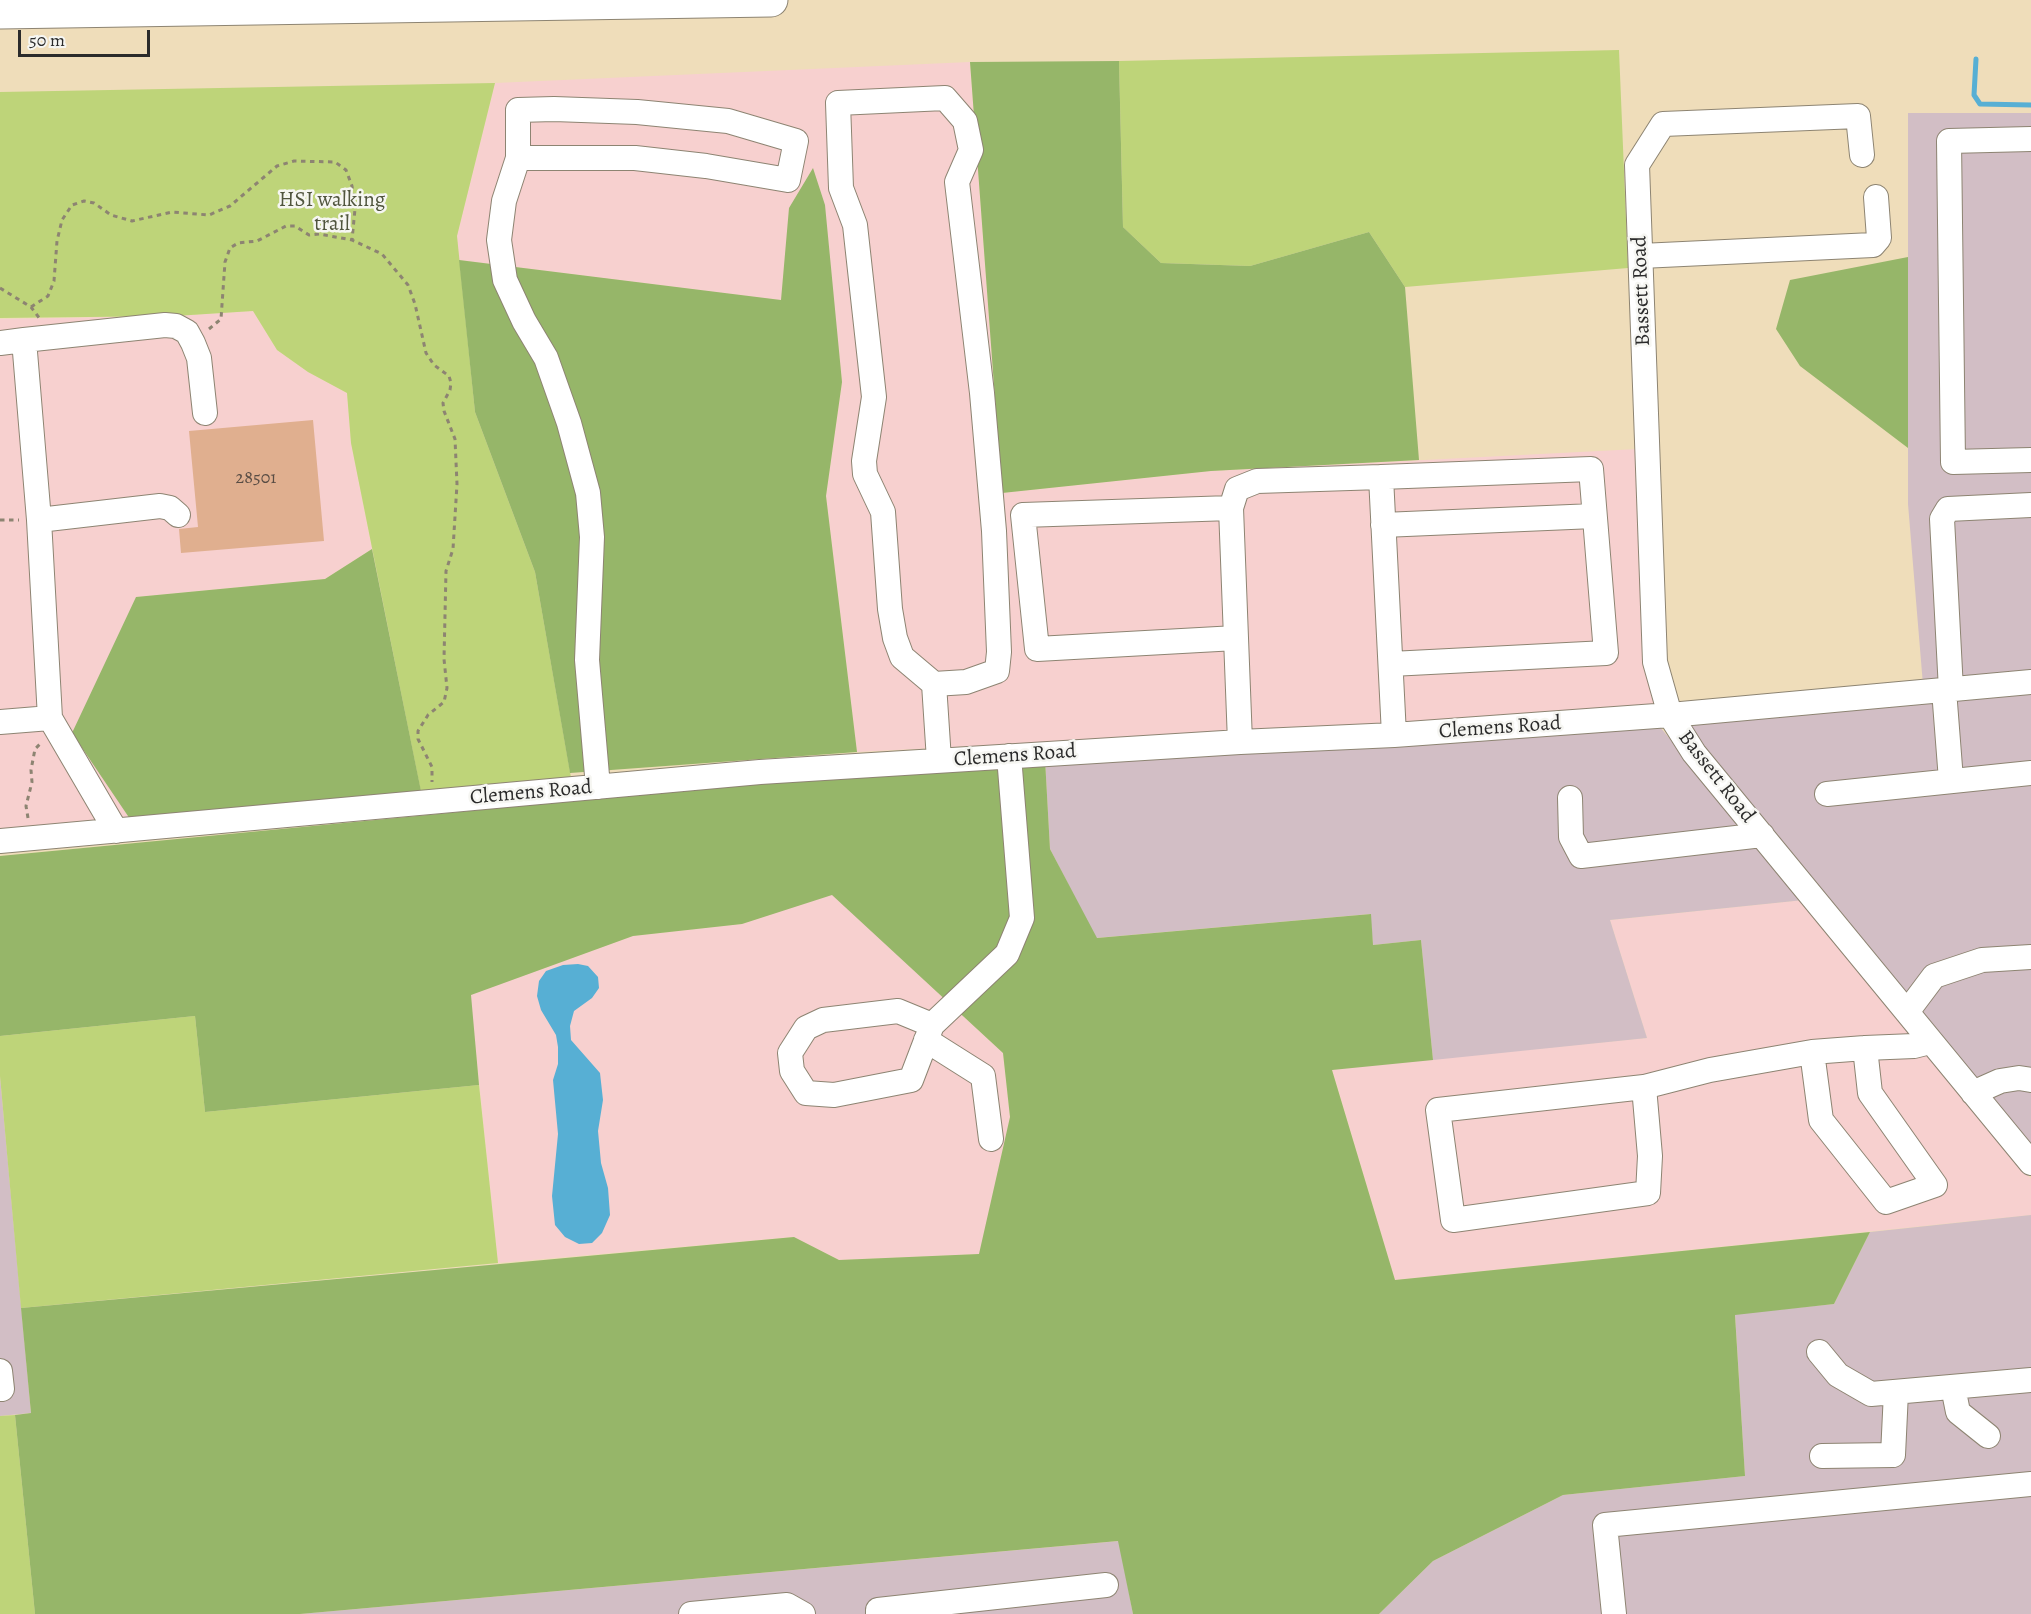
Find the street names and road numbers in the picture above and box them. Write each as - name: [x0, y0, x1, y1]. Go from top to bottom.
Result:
- street label: Bassett Road: [1627, 235, 1657, 347]
- street label: Clemens Road: [1438, 711, 1562, 745]
- street label: Bassett Road: [1672, 726, 1760, 828]
- street label: Clemens Road: [953, 739, 1077, 773]
- street label: Clemens Road: [469, 775, 593, 811]

